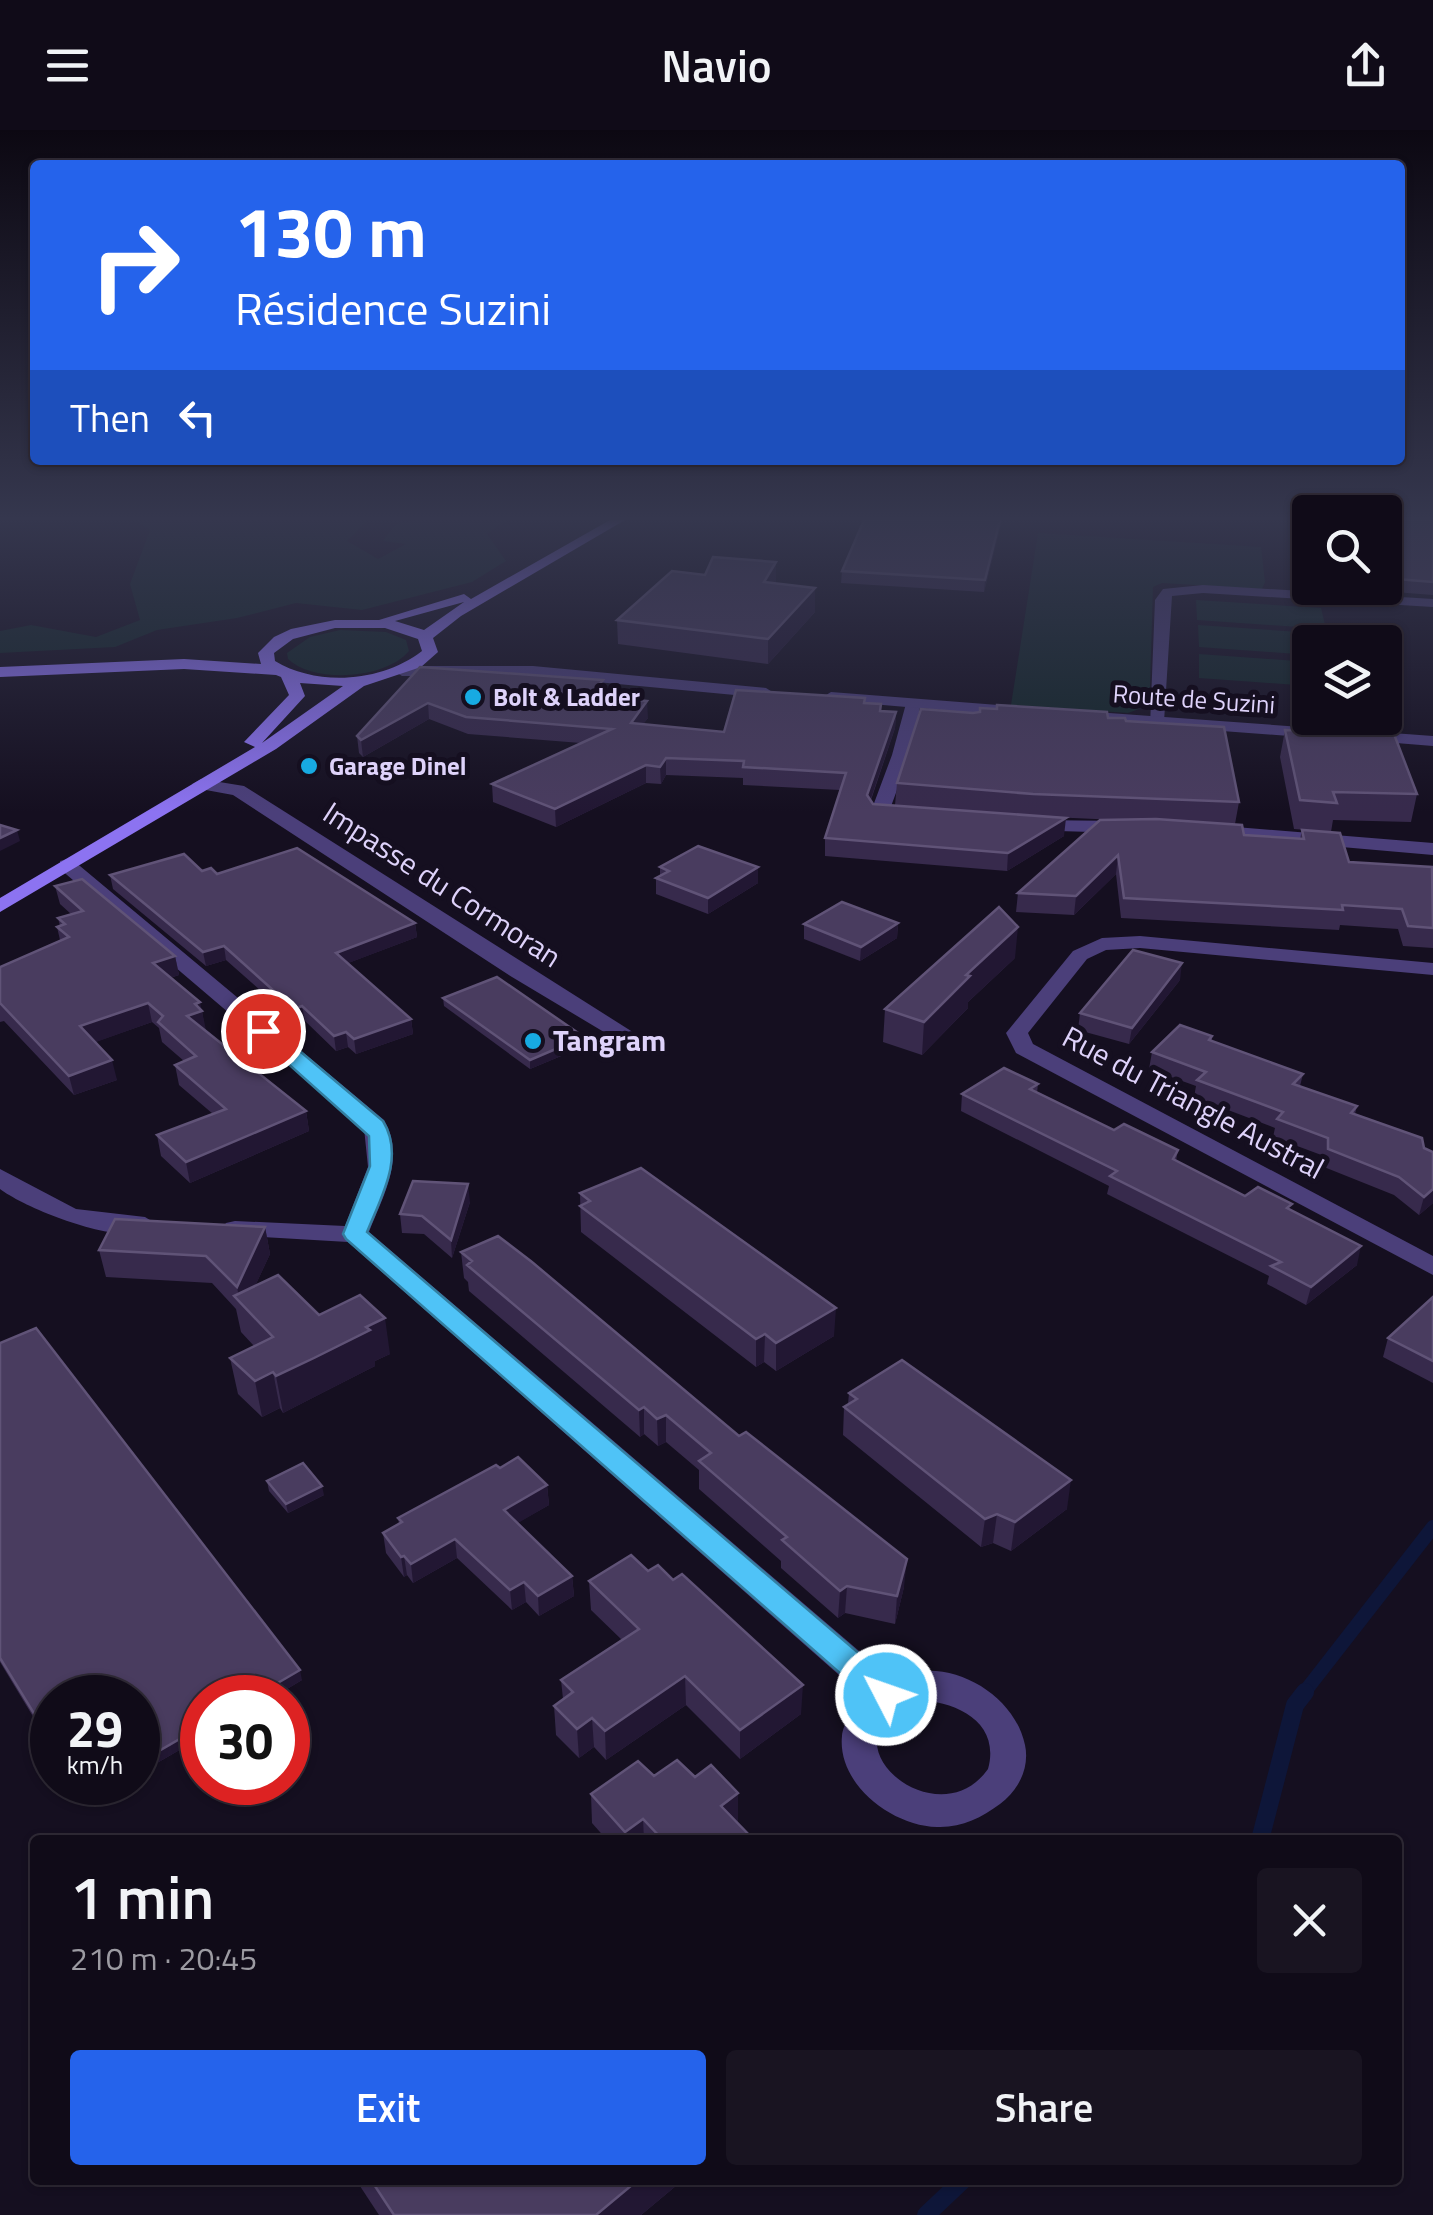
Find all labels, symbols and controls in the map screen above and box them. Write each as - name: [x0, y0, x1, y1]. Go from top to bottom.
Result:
- text: Navio: [661, 31, 772, 99]
- icon: menu: [40, 38, 95, 93]
- icon: share: [1338, 38, 1393, 93]
- text: 130 m: [235, 178, 427, 284]
- icon: right: [70, 200, 200, 330]
- text: Résidence Suzini: [235, 274, 551, 342]
- text: Then: [70, 389, 150, 447]
- icon: left: [170, 390, 225, 445]
- map controls: [1292, 495, 1402, 735]
- button: search: [1292, 495, 1402, 605]
- button: layers: [1292, 625, 1402, 735]
- street label: Route de Suzini: [1112, 674, 1276, 724]
- place label: Bolt & Ladder: [493, 678, 640, 716]
- marker: Bolt & Ladder: [462, 686, 484, 708]
- place label: Garage Dinel: [329, 747, 466, 785]
- marker: Garage Dinel: [298, 755, 320, 777]
- street label: Impasse du Cormoran: [314, 790, 571, 979]
- pin: [221, 989, 306, 1074]
- icon: arrive: [236, 1004, 291, 1059]
- street label: Rue du Triangle Austral: [1054, 1014, 1333, 1191]
- place label: Tangram: [553, 1017, 666, 1063]
- marker: Tangram: [522, 1030, 544, 1052]
- position arrow: [834, 1643, 938, 1747]
- speed limit sign: 30: [180, 1675, 310, 1805]
- text: 29: [67, 1690, 123, 1766]
- text: km/h: [67, 1746, 123, 1784]
- text: 1 min: [70, 1851, 214, 1942]
- button: close: [1257, 1868, 1362, 1973]
- text: 210 m · 20:45: [70, 1934, 257, 1982]
- button: Exit: [70, 2050, 706, 2165]
- button: Share: [726, 2050, 1362, 2165]

